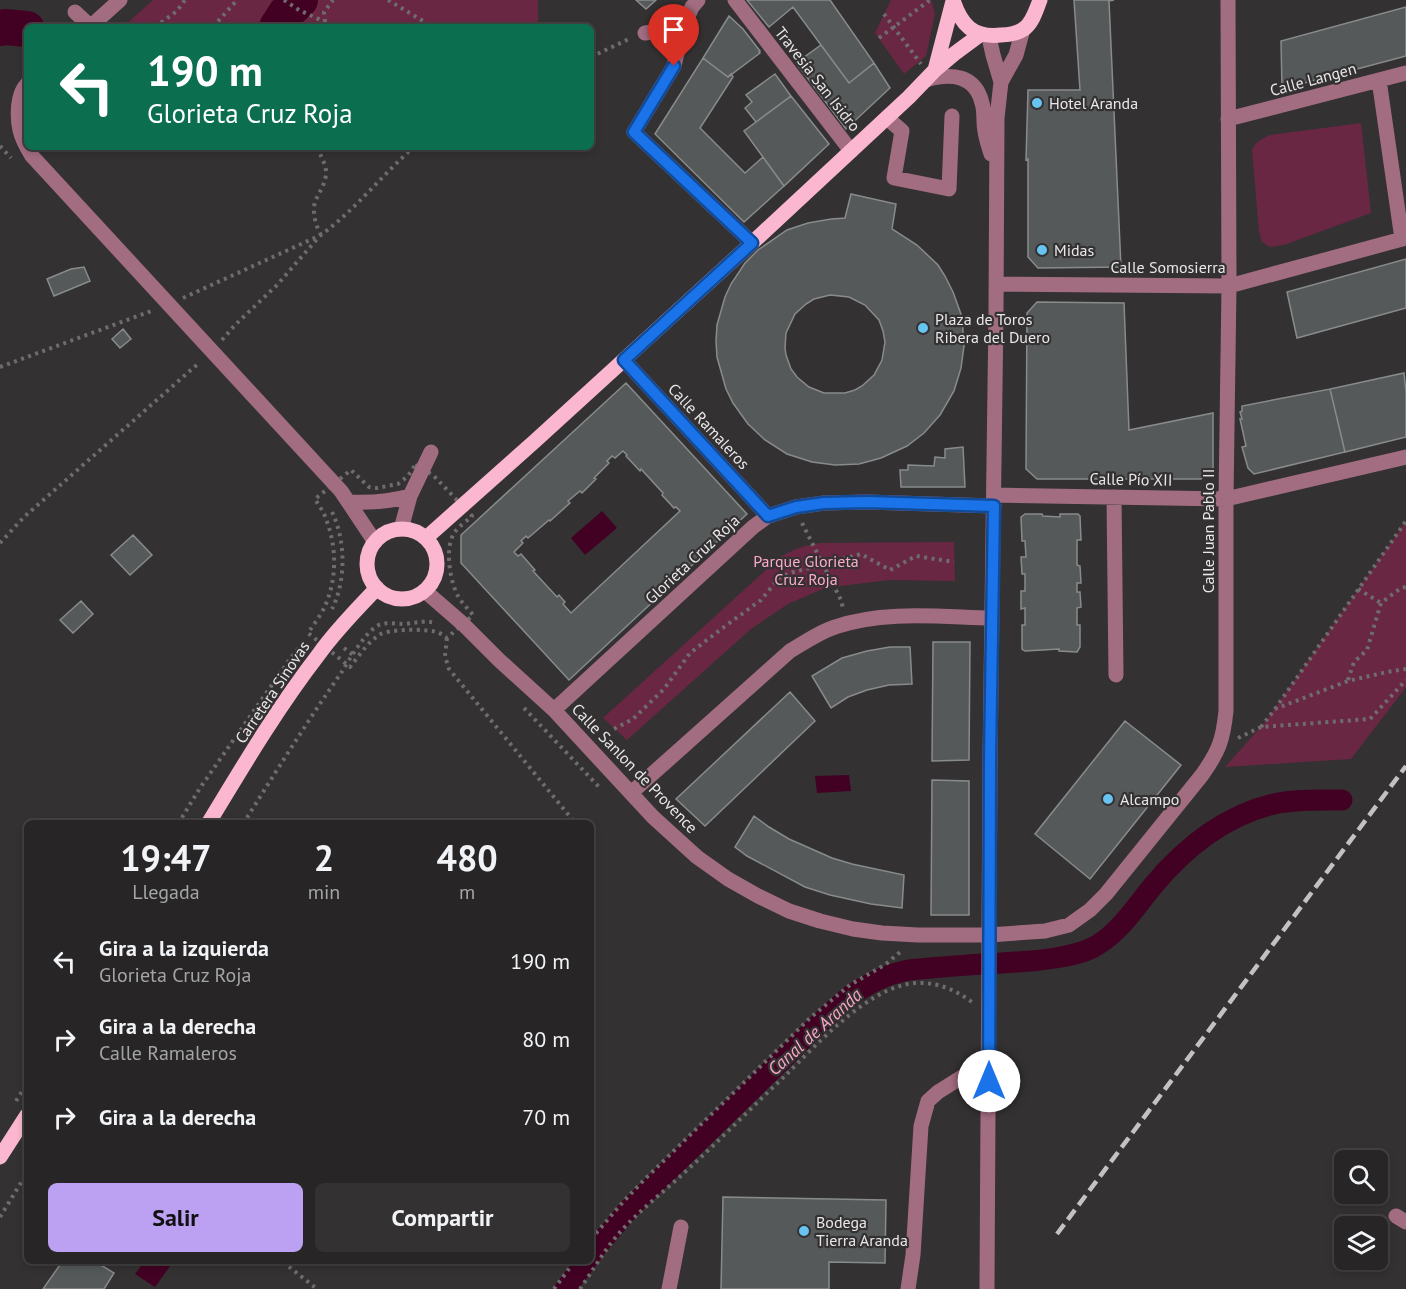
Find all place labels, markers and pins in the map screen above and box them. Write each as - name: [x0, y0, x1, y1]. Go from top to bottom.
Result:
- pin: [648, 4, 699, 66]
- place label: Hotel Aranda: [1049, 93, 1138, 113]
- marker: Hotel Aranda: [1030, 96, 1044, 110]
- place label: Midas: [1054, 240, 1094, 260]
- marker: Midas: [1035, 243, 1049, 257]
- place label: Plaza de Toros Ribera del Duero: [935, 309, 1050, 347]
- marker: Plaza de Toros Ribera del Duero: [916, 321, 930, 335]
- place label: Alcampo: [1120, 789, 1179, 809]
- marker: Alcampo: [1101, 792, 1115, 806]
- place label: Bodega Tierra Aranda: [816, 1212, 908, 1250]
- marker: Bodega Tierra Aranda: [797, 1224, 811, 1238]

